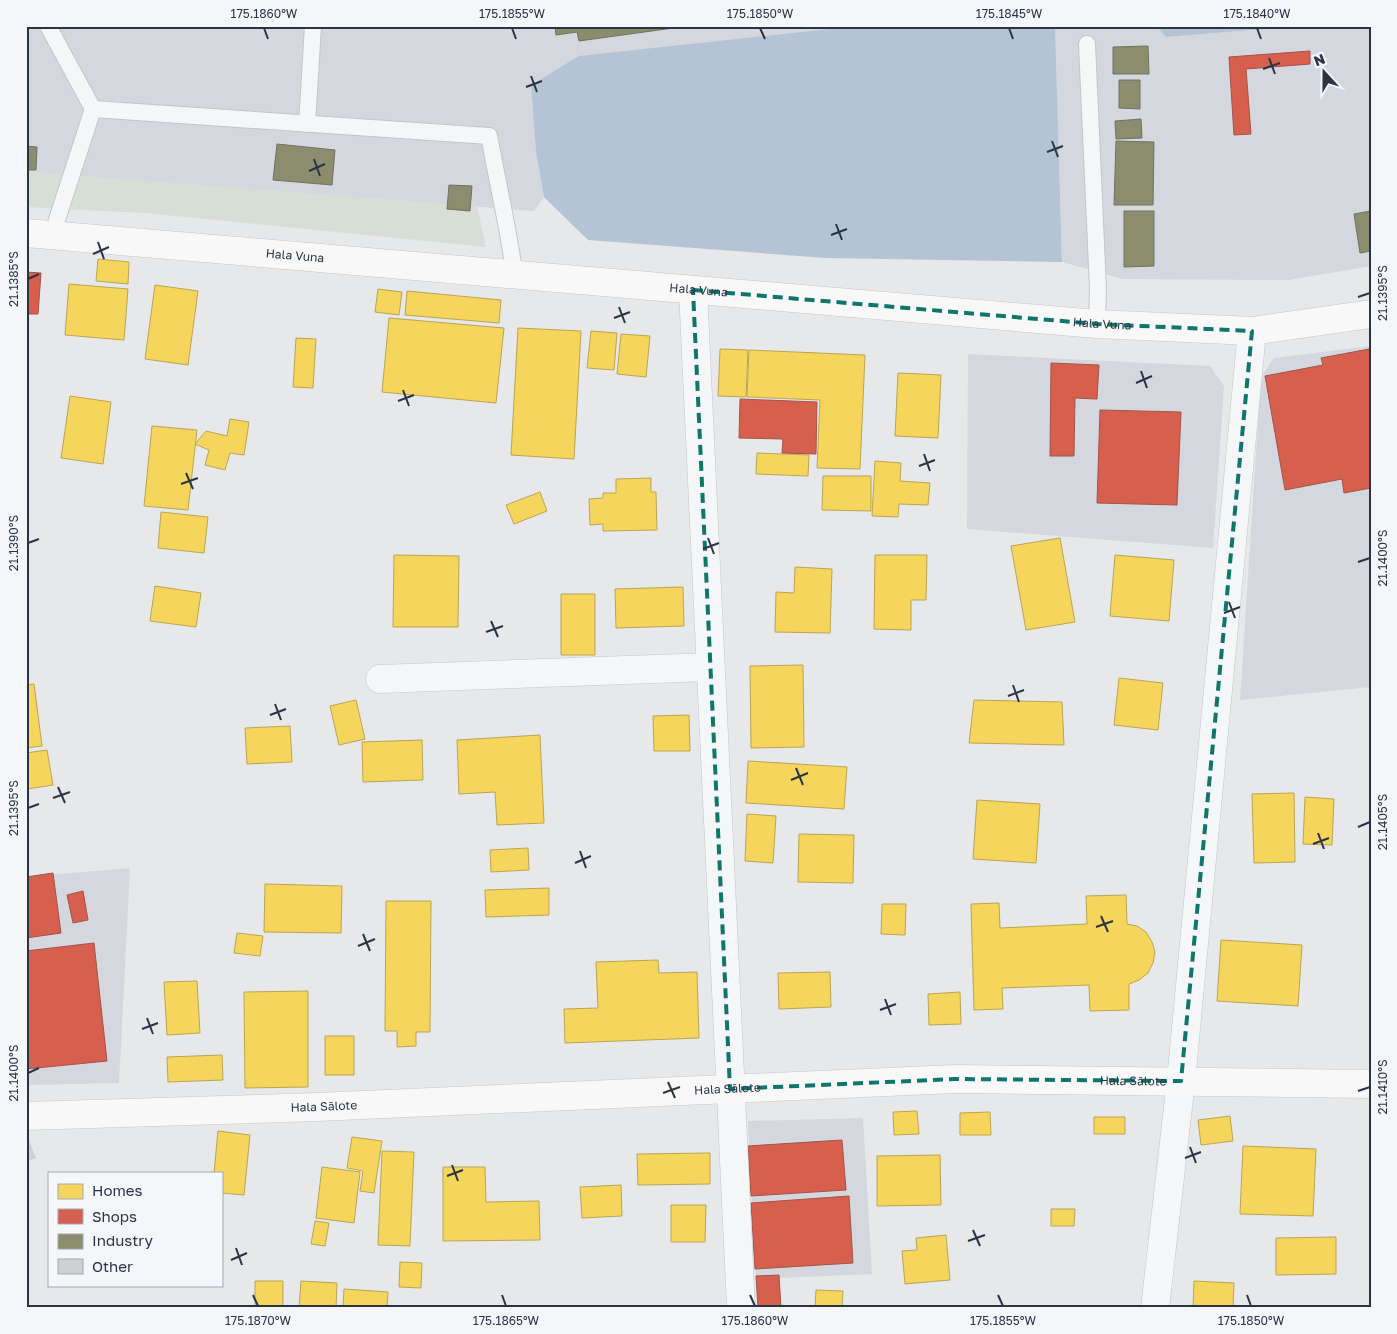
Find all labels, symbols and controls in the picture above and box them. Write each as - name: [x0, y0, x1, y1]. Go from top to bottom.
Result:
- text: 175.1860°W: [231, 6, 298, 21]
- text: 175.1855°W: [479, 6, 545, 21]
- text: 175.1850°W: [727, 6, 794, 21]
- text: 175.1845°W: [976, 6, 1043, 21]
- text: 175.1840°W: [1224, 6, 1291, 21]
- north arrow: [1300, 48, 1350, 98]
- text: N: [1311, 50, 1327, 69]
- street label: Hala Vuna: [265, 245, 325, 265]
- text: 21.1385°S: [6, 251, 21, 307]
- text: 21.1395°S: [1375, 265, 1390, 321]
- street label: Hala Vuna: [669, 280, 728, 300]
- street label: Hala Vuna: [1072, 314, 1132, 333]
- text: 21.1390°S: [6, 515, 21, 571]
- text: 21.1400°S: [1375, 529, 1390, 586]
- text: 21.1395°S: [6, 780, 21, 836]
- text: 21.1405°S: [1375, 794, 1390, 850]
- text: 21.1400°S: [6, 1044, 21, 1101]
- text: 21.1410°S: [1375, 1059, 1390, 1115]
- street label: Hala Sālote: [1100, 1073, 1167, 1089]
- street label: Hala Sālote: [694, 1080, 761, 1097]
- street label: Hala Sālote: [290, 1097, 358, 1115]
- legend: [48, 1172, 222, 1286]
- text: Homes: [92, 1181, 142, 1199]
- text: Shops: [92, 1207, 137, 1225]
- text: Industry: [92, 1231, 153, 1249]
- text: Other: [92, 1257, 133, 1275]
- text: 175.1870°W: [225, 1313, 291, 1328]
- text: 175.1865°W: [473, 1313, 540, 1328]
- text: 175.1860°W: [722, 1313, 789, 1328]
- text: 175.1855°W: [970, 1313, 1036, 1328]
- text: 175.1850°W: [1218, 1313, 1285, 1328]

